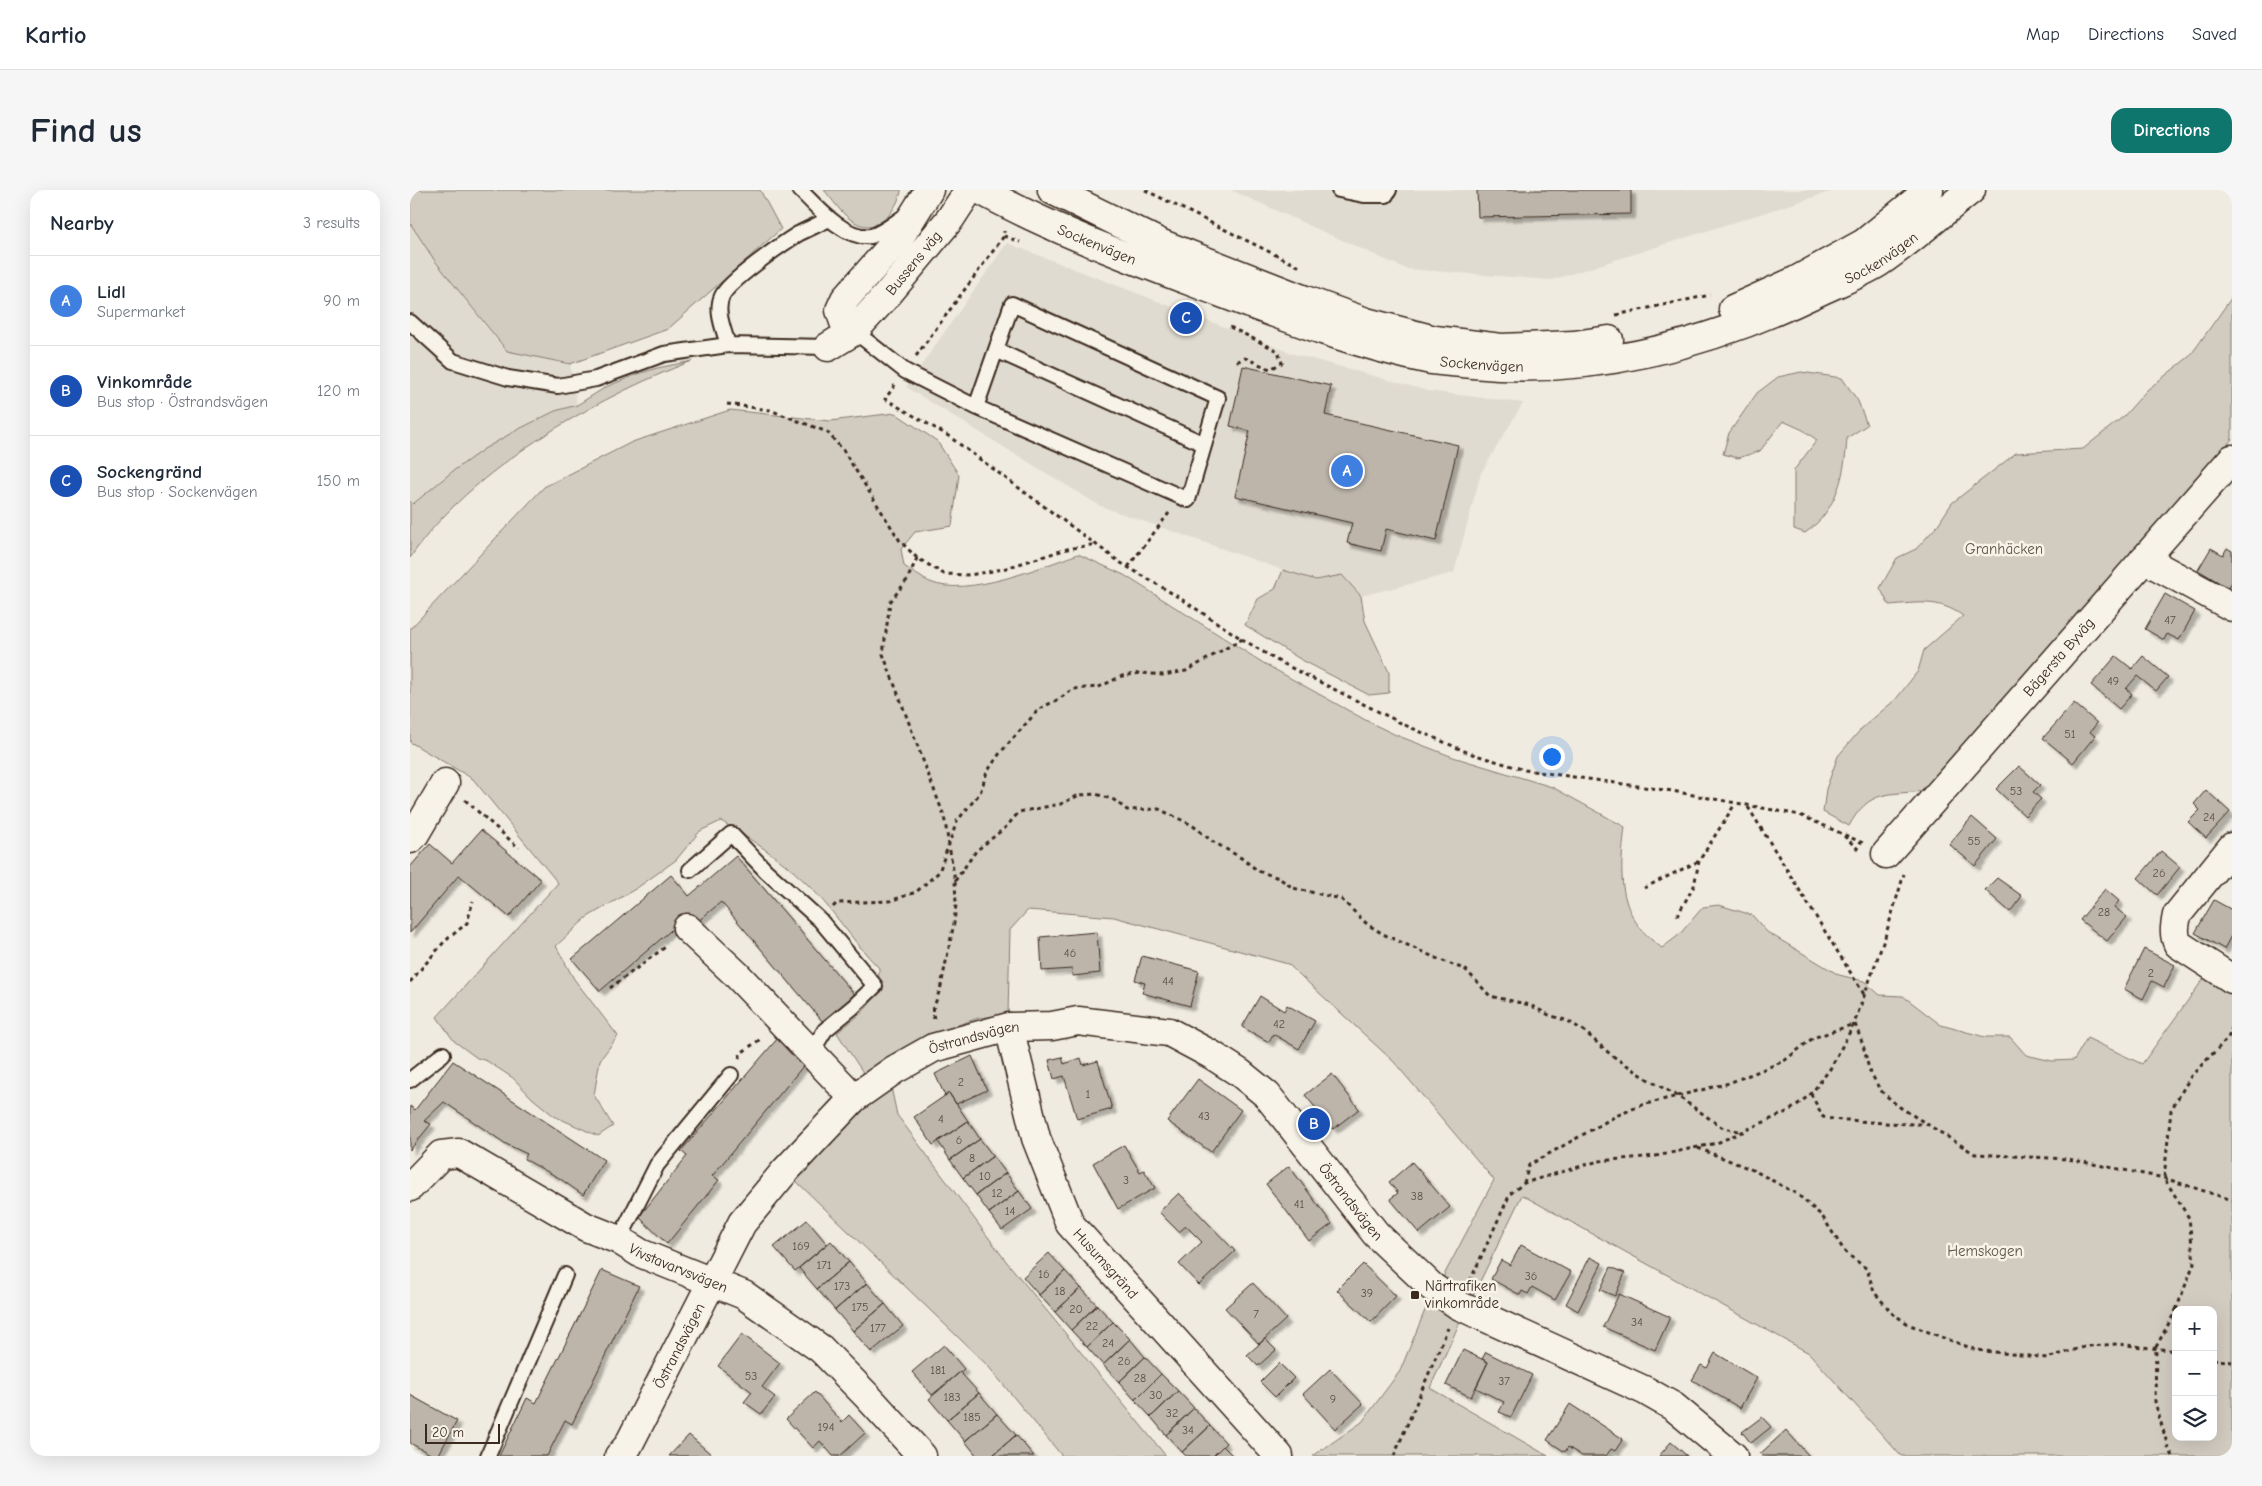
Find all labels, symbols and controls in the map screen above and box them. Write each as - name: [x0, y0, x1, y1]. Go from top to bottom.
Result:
- text: Kartio: [25, 21, 87, 49]
- text: Map: [2026, 24, 2060, 45]
- text: Directions: [2088, 24, 2164, 45]
- text: Saved: [2192, 24, 2237, 45]
- button: Directions: [2111, 108, 2232, 153]
- text: Find us: [30, 110, 142, 151]
- text: Nearby: [50, 211, 114, 235]
- text: 3 results: [303, 214, 360, 232]
- street label: Sockenvägen: [1055, 220, 1139, 269]
- street label: Bussens väg: [882, 227, 945, 299]
- street label: Sockenvägen: [1842, 228, 1921, 288]
- text: Lidl: [97, 281, 126, 303]
- text: A: [62, 292, 70, 310]
- text: 90 m: [323, 292, 360, 310]
- pin: C: [1170, 299, 1202, 337]
- text: Supermarket: [97, 303, 185, 321]
- street label: Sockenvägen: [1439, 352, 1524, 376]
- text: Vinkområde: [97, 371, 192, 393]
- text: B: [61, 382, 71, 400]
- text: 120 m: [317, 382, 360, 400]
- text: Bus stop · Östrandsvägen: [97, 393, 268, 411]
- pin: A: [1331, 452, 1363, 490]
- text: Sockengränd: [97, 461, 202, 483]
- text: C: [61, 472, 71, 490]
- text: 150 m: [317, 472, 360, 490]
- text: Bus stop · Sockenvägen: [97, 483, 258, 501]
- park label: Granhäcken: [1965, 540, 2043, 558]
- house number: 47: [2164, 613, 2176, 627]
- street label: Bägersta Byväg: [2019, 614, 2098, 700]
- house number: 49: [2107, 674, 2119, 688]
- house number: 51: [2064, 727, 2076, 741]
- your location: [1539, 744, 1565, 770]
- house number: 53: [2010, 784, 2022, 798]
- house number: 24: [2203, 810, 2215, 824]
- house number: 55: [1967, 834, 1981, 848]
- house number: 26: [2153, 866, 2165, 880]
- house number: 28: [2098, 905, 2110, 919]
- house number: 46: [1064, 946, 1076, 960]
- house number: 2: [2148, 966, 2154, 980]
- house number: 44: [1162, 974, 1174, 988]
- house number: 42: [1273, 1017, 1285, 1031]
- street label: Östrandsvägen: [927, 1018, 1020, 1058]
- house number: 2: [958, 1075, 964, 1089]
- house number: 1: [1086, 1087, 1091, 1101]
- pin: B: [1298, 1105, 1330, 1143]
- house number: 43: [1198, 1109, 1210, 1123]
- house number: 4: [938, 1112, 944, 1126]
- house number: 6: [956, 1133, 962, 1147]
- house number: 8: [969, 1151, 975, 1165]
- street label: Östrandsvägen: [1315, 1159, 1386, 1245]
- house number: 10: [979, 1169, 991, 1183]
- house number: 3: [1123, 1173, 1129, 1187]
- house number: 12: [991, 1186, 1003, 1200]
- house number: 38: [1411, 1189, 1423, 1203]
- house number: 41: [1294, 1197, 1305, 1211]
- house number: 14: [1005, 1204, 1015, 1218]
- street label: Husumsgränd: [1069, 1225, 1142, 1303]
- street label: Vivstavarvsvägen: [626, 1239, 730, 1296]
- house number: 169: [792, 1239, 810, 1253]
- park label: Hemskogen: [1947, 1242, 2023, 1260]
- house number: 171: [816, 1258, 832, 1272]
- house number: 16: [1038, 1267, 1050, 1281]
- house number: 36: [1525, 1269, 1537, 1283]
- place label: Närtrafiken vinkområde: [1424, 1277, 1499, 1312]
- house number: 173: [834, 1279, 850, 1293]
- house number: 18: [1055, 1284, 1065, 1298]
- house number: 39: [1361, 1286, 1373, 1300]
- marker: Närtrafiken vinkområde: [1409, 1289, 1421, 1301]
- street label: Östrandsvägen: [650, 1300, 709, 1392]
- house number: 175: [852, 1300, 868, 1314]
- house number: 20: [1069, 1302, 1083, 1316]
- map controls: [2172, 1306, 2217, 1441]
- button: +: [2172, 1306, 2217, 1351]
- house number: 7: [1253, 1307, 1259, 1321]
- house number: 34: [1631, 1315, 1643, 1329]
- house number: 22: [1086, 1319, 1098, 1333]
- house number: 177: [870, 1321, 886, 1335]
- house number: 24: [1102, 1336, 1114, 1350]
- button: −: [2172, 1351, 2217, 1396]
- house number: 26: [1118, 1354, 1130, 1368]
- house number: 181: [930, 1363, 946, 1377]
- house number: 53: [745, 1369, 757, 1383]
- house number: 28: [1134, 1371, 1146, 1385]
- house number: 37: [1498, 1374, 1510, 1388]
- house number: 30: [1149, 1388, 1163, 1402]
- house number: 183: [943, 1390, 961, 1404]
- house number: 9: [1330, 1392, 1336, 1406]
- button: layers: [2172, 1396, 2217, 1441]
- house number: 32: [1166, 1406, 1178, 1420]
- house number: 185: [963, 1410, 981, 1424]
- house number: 194: [818, 1420, 835, 1434]
- scale bar: [425, 1421, 500, 1444]
- house number: 34: [1182, 1423, 1194, 1437]
- text: 20 m: [432, 1424, 464, 1441]

